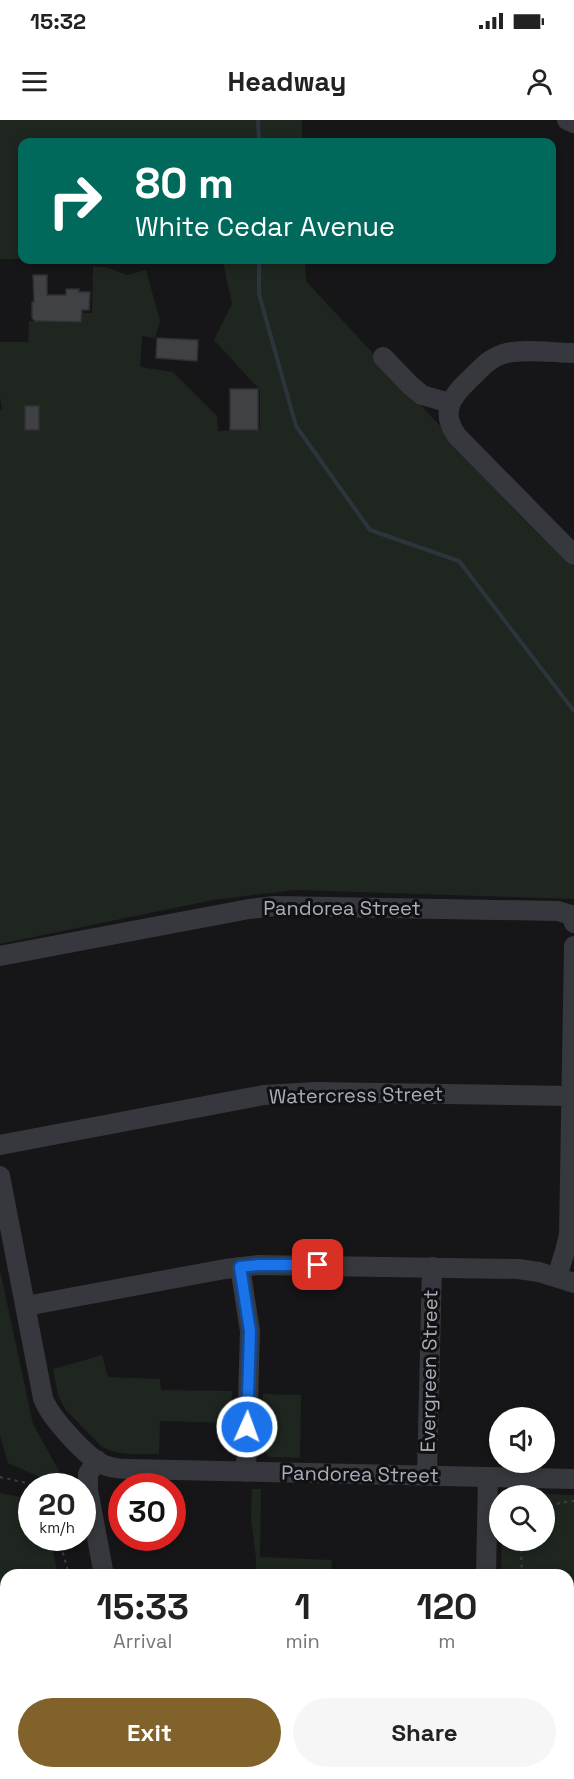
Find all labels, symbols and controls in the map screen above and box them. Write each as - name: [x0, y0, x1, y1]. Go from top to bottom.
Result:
- text: 15:32: [30, 7, 86, 35]
- text: Headway: [228, 64, 346, 99]
- icon: menu: [18, 65, 51, 98]
- icon: person: [523, 65, 556, 98]
- text: 80 m: [135, 157, 234, 210]
- icon: right: [36, 162, 114, 240]
- text: White Cedar Avenue: [135, 209, 395, 244]
- street label: Pandorea Street: [263, 895, 421, 921]
- street label: Watercress Street: [269, 1080, 443, 1110]
- pin: [292, 1239, 343, 1290]
- icon: arrive: [301, 1248, 334, 1281]
- street label: Evergreen Street: [415, 1289, 443, 1453]
- position arrow: [215, 1395, 279, 1459]
- map controls: [489, 1407, 555, 1551]
- button: sound: [489, 1407, 555, 1473]
- street label: Pandorea Street: [281, 1460, 439, 1488]
- speed limit sign: 30: [108, 1473, 186, 1551]
- text: 20: [38, 1485, 76, 1524]
- button: search: [489, 1485, 555, 1551]
- text: km/h: [39, 1518, 75, 1537]
- text: 15:33: [97, 1584, 189, 1630]
- text: 1: [295, 1584, 311, 1630]
- text: 120: [416, 1584, 477, 1630]
- text: Arrival: [113, 1628, 172, 1654]
- text: min: [286, 1628, 320, 1654]
- text: m: [438, 1628, 456, 1654]
- button: Exit: [18, 1698, 281, 1767]
- button: Share: [293, 1698, 556, 1767]

